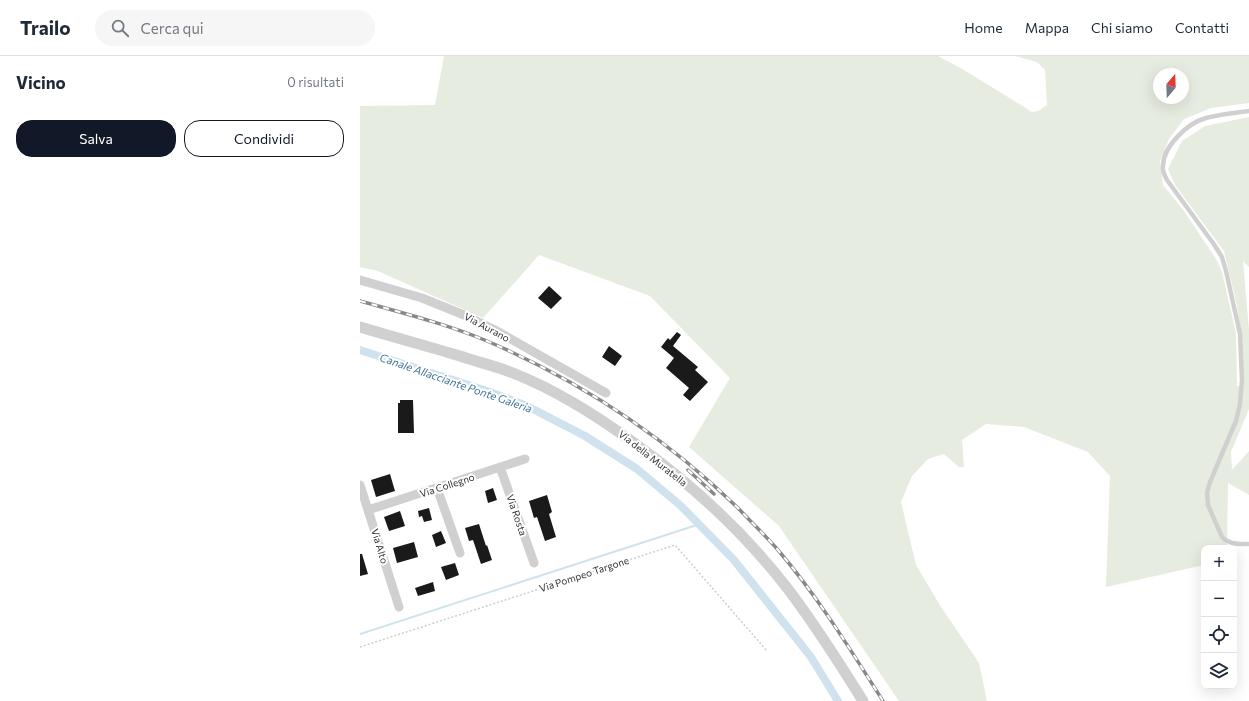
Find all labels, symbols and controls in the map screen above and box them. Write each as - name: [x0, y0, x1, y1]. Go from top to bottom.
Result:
- search box: [95, 10, 375, 46]
- text: Trailo: [20, 16, 71, 39]
- icon: search: [109, 17, 131, 39]
- text: Cerca qui: [141, 19, 204, 37]
- text: Home: [964, 19, 1003, 36]
- text: Mappa: [1025, 19, 1069, 36]
- text: Chi siamo: [1091, 19, 1153, 36]
- text: Contatti: [1175, 19, 1229, 36]
- north arrow: [1153, 68, 1189, 104]
- text: Vicino: [16, 72, 66, 93]
- text: 0 risultati: [287, 74, 344, 90]
- button: Salva: [16, 120, 176, 157]
- button: Condividi: [184, 120, 344, 157]
- street label: Via Aurano: [462, 310, 512, 344]
- water label: Canale Allacciante Ponte Galeria: [378, 350, 534, 415]
- street label: Via della Muratella: [616, 427, 690, 489]
- street label: Via Collegno: [418, 470, 476, 499]
- street label: Via Rosta: [504, 493, 530, 537]
- street label: Via Alto: [369, 527, 391, 565]
- map controls: [1201, 545, 1237, 689]
- button: +: [1201, 545, 1237, 581]
- street label: Via Pompeo Targone: [538, 554, 630, 594]
- button: −: [1201, 581, 1237, 617]
- button: locate: [1201, 617, 1237, 653]
- button: layers: [1201, 653, 1237, 689]

